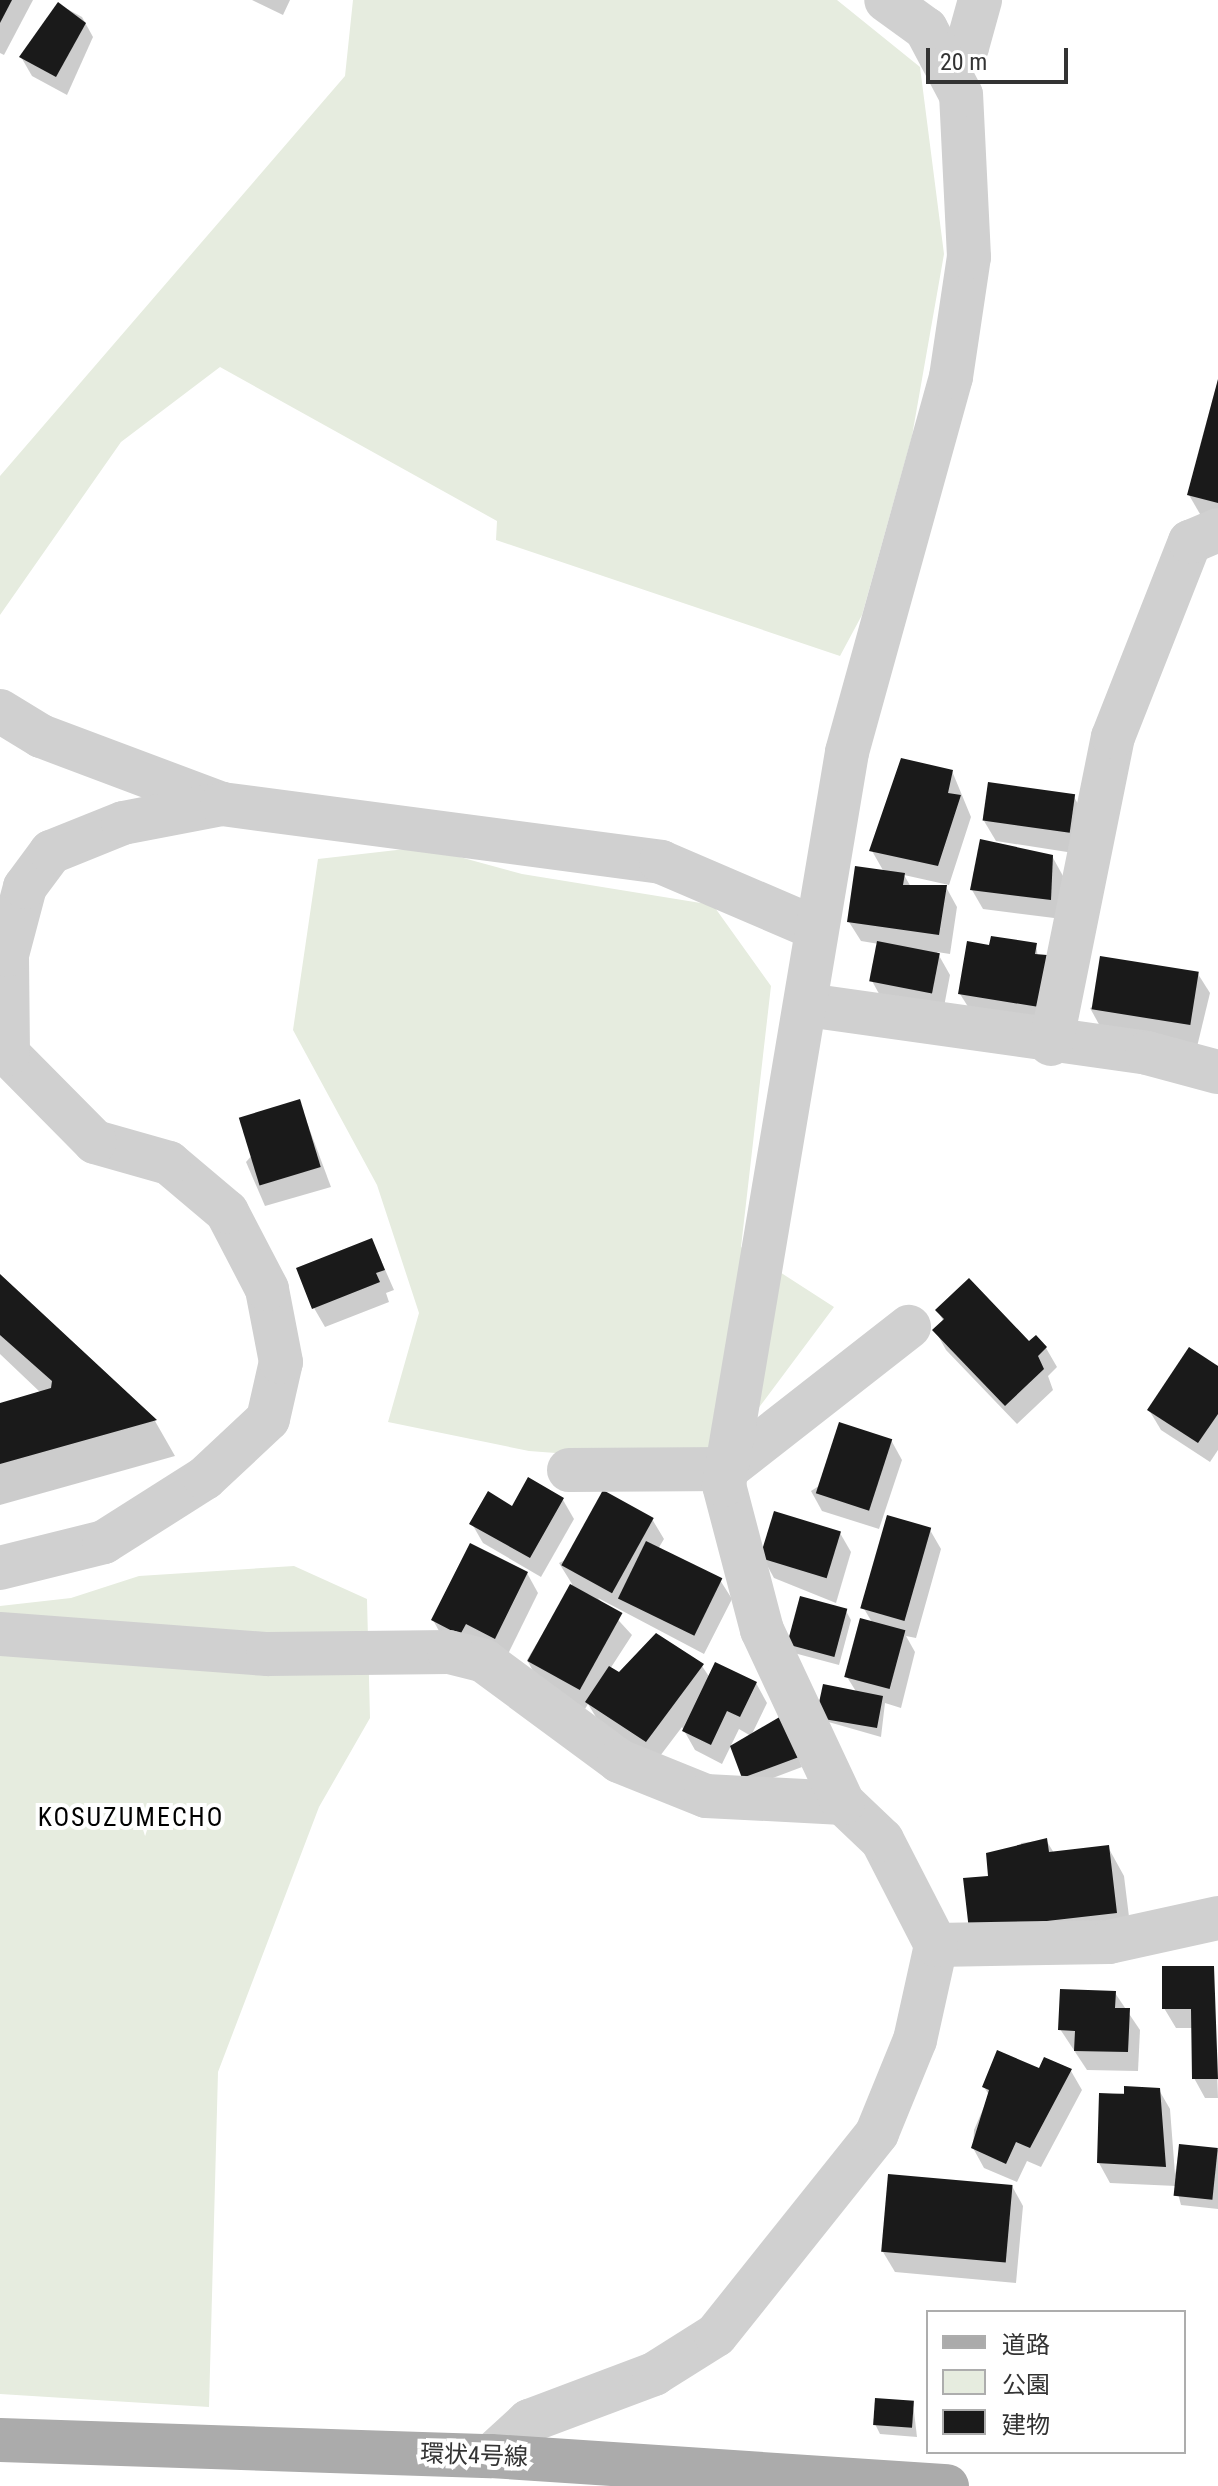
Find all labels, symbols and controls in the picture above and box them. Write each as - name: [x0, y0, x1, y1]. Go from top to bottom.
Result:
- scale bar: [930, 32, 1072, 82]
- text: 20 m: [940, 48, 987, 76]
- district label: KOSUZUMECHO: [38, 1802, 224, 1834]
- legend: [926, 2310, 1186, 2454]
- text: 道路: [1002, 2331, 1050, 2359]
- text: 公園: [1002, 2371, 1050, 2399]
- text: 建物: [1002, 2411, 1050, 2439]
- street label: 環状4号線: [420, 2440, 528, 2472]

